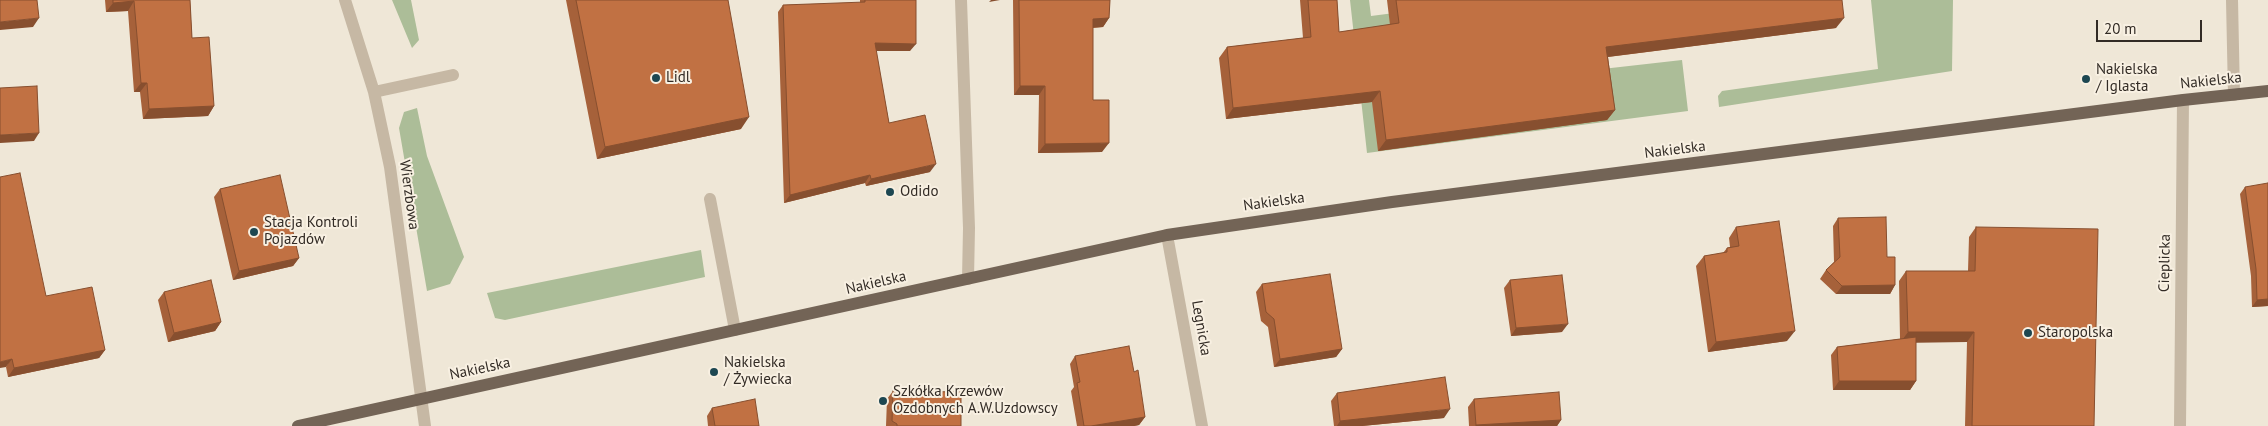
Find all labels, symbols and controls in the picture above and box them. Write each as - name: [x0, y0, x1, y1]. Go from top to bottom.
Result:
- scale bar: [2098, 10, 2204, 42]
- text: 20 m: [2104, 19, 2137, 38]
- place label: Nakielska / Iglasta: [2096, 61, 2158, 96]
- place label: Lidl: [666, 69, 690, 87]
- street label: Nakielska: [2179, 69, 2243, 93]
- marker: Lidl: [650, 72, 662, 84]
- marker: Nakielska / Iglasta: [2080, 73, 2092, 85]
- street label: Nakielska: [1643, 137, 1707, 163]
- street label: Wierzbowa: [395, 159, 423, 231]
- place label: Odido: [900, 183, 938, 201]
- marker: Odido: [884, 186, 896, 198]
- street label: Nakielska: [1242, 189, 1306, 215]
- place label: Stacja Kontroli Pojazdów: [264, 214, 358, 249]
- marker: Stacja Kontroli Pojazdów: [248, 226, 260, 238]
- street label: Cieplicka: [2155, 234, 2175, 292]
- street label: Nakielska: [844, 267, 908, 299]
- street label: Legnicka: [1187, 299, 1215, 357]
- place label: Staropolska: [2038, 324, 2113, 342]
- marker: Staropolska: [2022, 327, 2034, 339]
- street label: Nakielska: [448, 354, 512, 384]
- place label: Nakielska / Żywiecka: [724, 354, 792, 389]
- marker: Nakielska / Żywiecka: [708, 366, 720, 378]
- place label: Szkółka Krzewów Ozdobnych A.W.Uzdowscy: [893, 383, 1058, 418]
- marker: Szkółka Krzewów Ozdobnych A.W.Uzdowscy: [877, 395, 889, 407]

